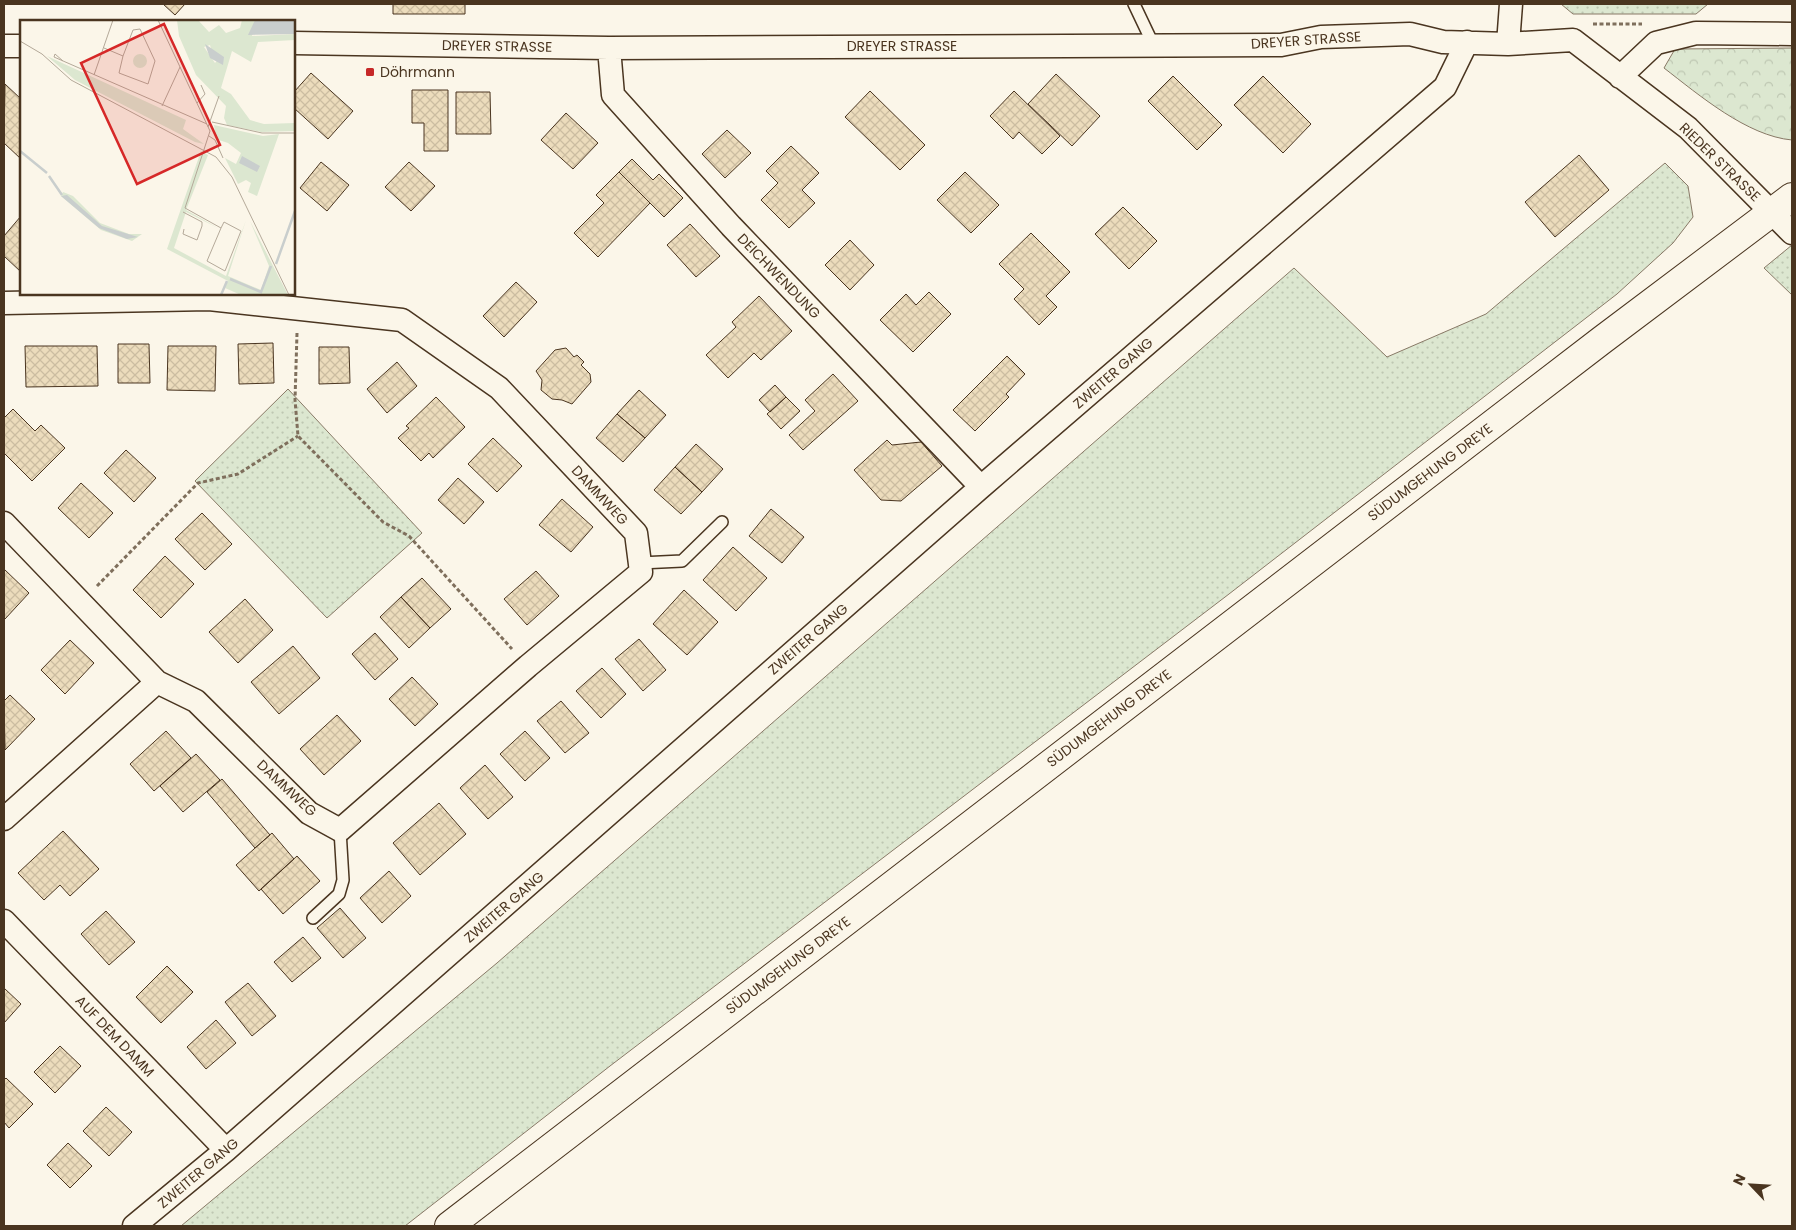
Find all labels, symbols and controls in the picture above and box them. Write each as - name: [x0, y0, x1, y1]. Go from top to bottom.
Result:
- inset map: [20, 20, 295, 295]
- street label: DREYER STRASSE: [1250, 26, 1362, 54]
- street label: DREYER STRASSE: [442, 35, 552, 57]
- street label: DREYER STRASSE: [847, 36, 957, 56]
- place label: Döhrmann: [380, 62, 455, 82]
- marker: Döhrmann: [364, 66, 376, 78]
- street label: RIEDER STRASSE: [1675, 118, 1765, 206]
- street label: DEICHWENDUNG: [733, 229, 825, 323]
- street label: ZWEITER GANG: [1069, 333, 1157, 413]
- street label: SÜDUMGEHUNG DREYE: [1363, 418, 1497, 526]
- street label: DAMMWEG: [567, 461, 633, 529]
- street label: ZWEITER GANG: [764, 599, 852, 679]
- street label: SÜDUMGEHUNG DREYE: [1042, 664, 1176, 772]
- street label: DAMMWEG: [253, 755, 321, 821]
- street label: ZWEITER GANG: [460, 867, 548, 947]
- street label: SÜDUMGEHUNG DREYE: [721, 911, 855, 1019]
- street label: AUF DEM DAMM: [71, 991, 159, 1081]
- street label: ZWEITER GANG: [153, 1133, 243, 1213]
- north arrow: [1726, 1160, 1776, 1210]
- text: N: [1728, 1171, 1751, 1189]

